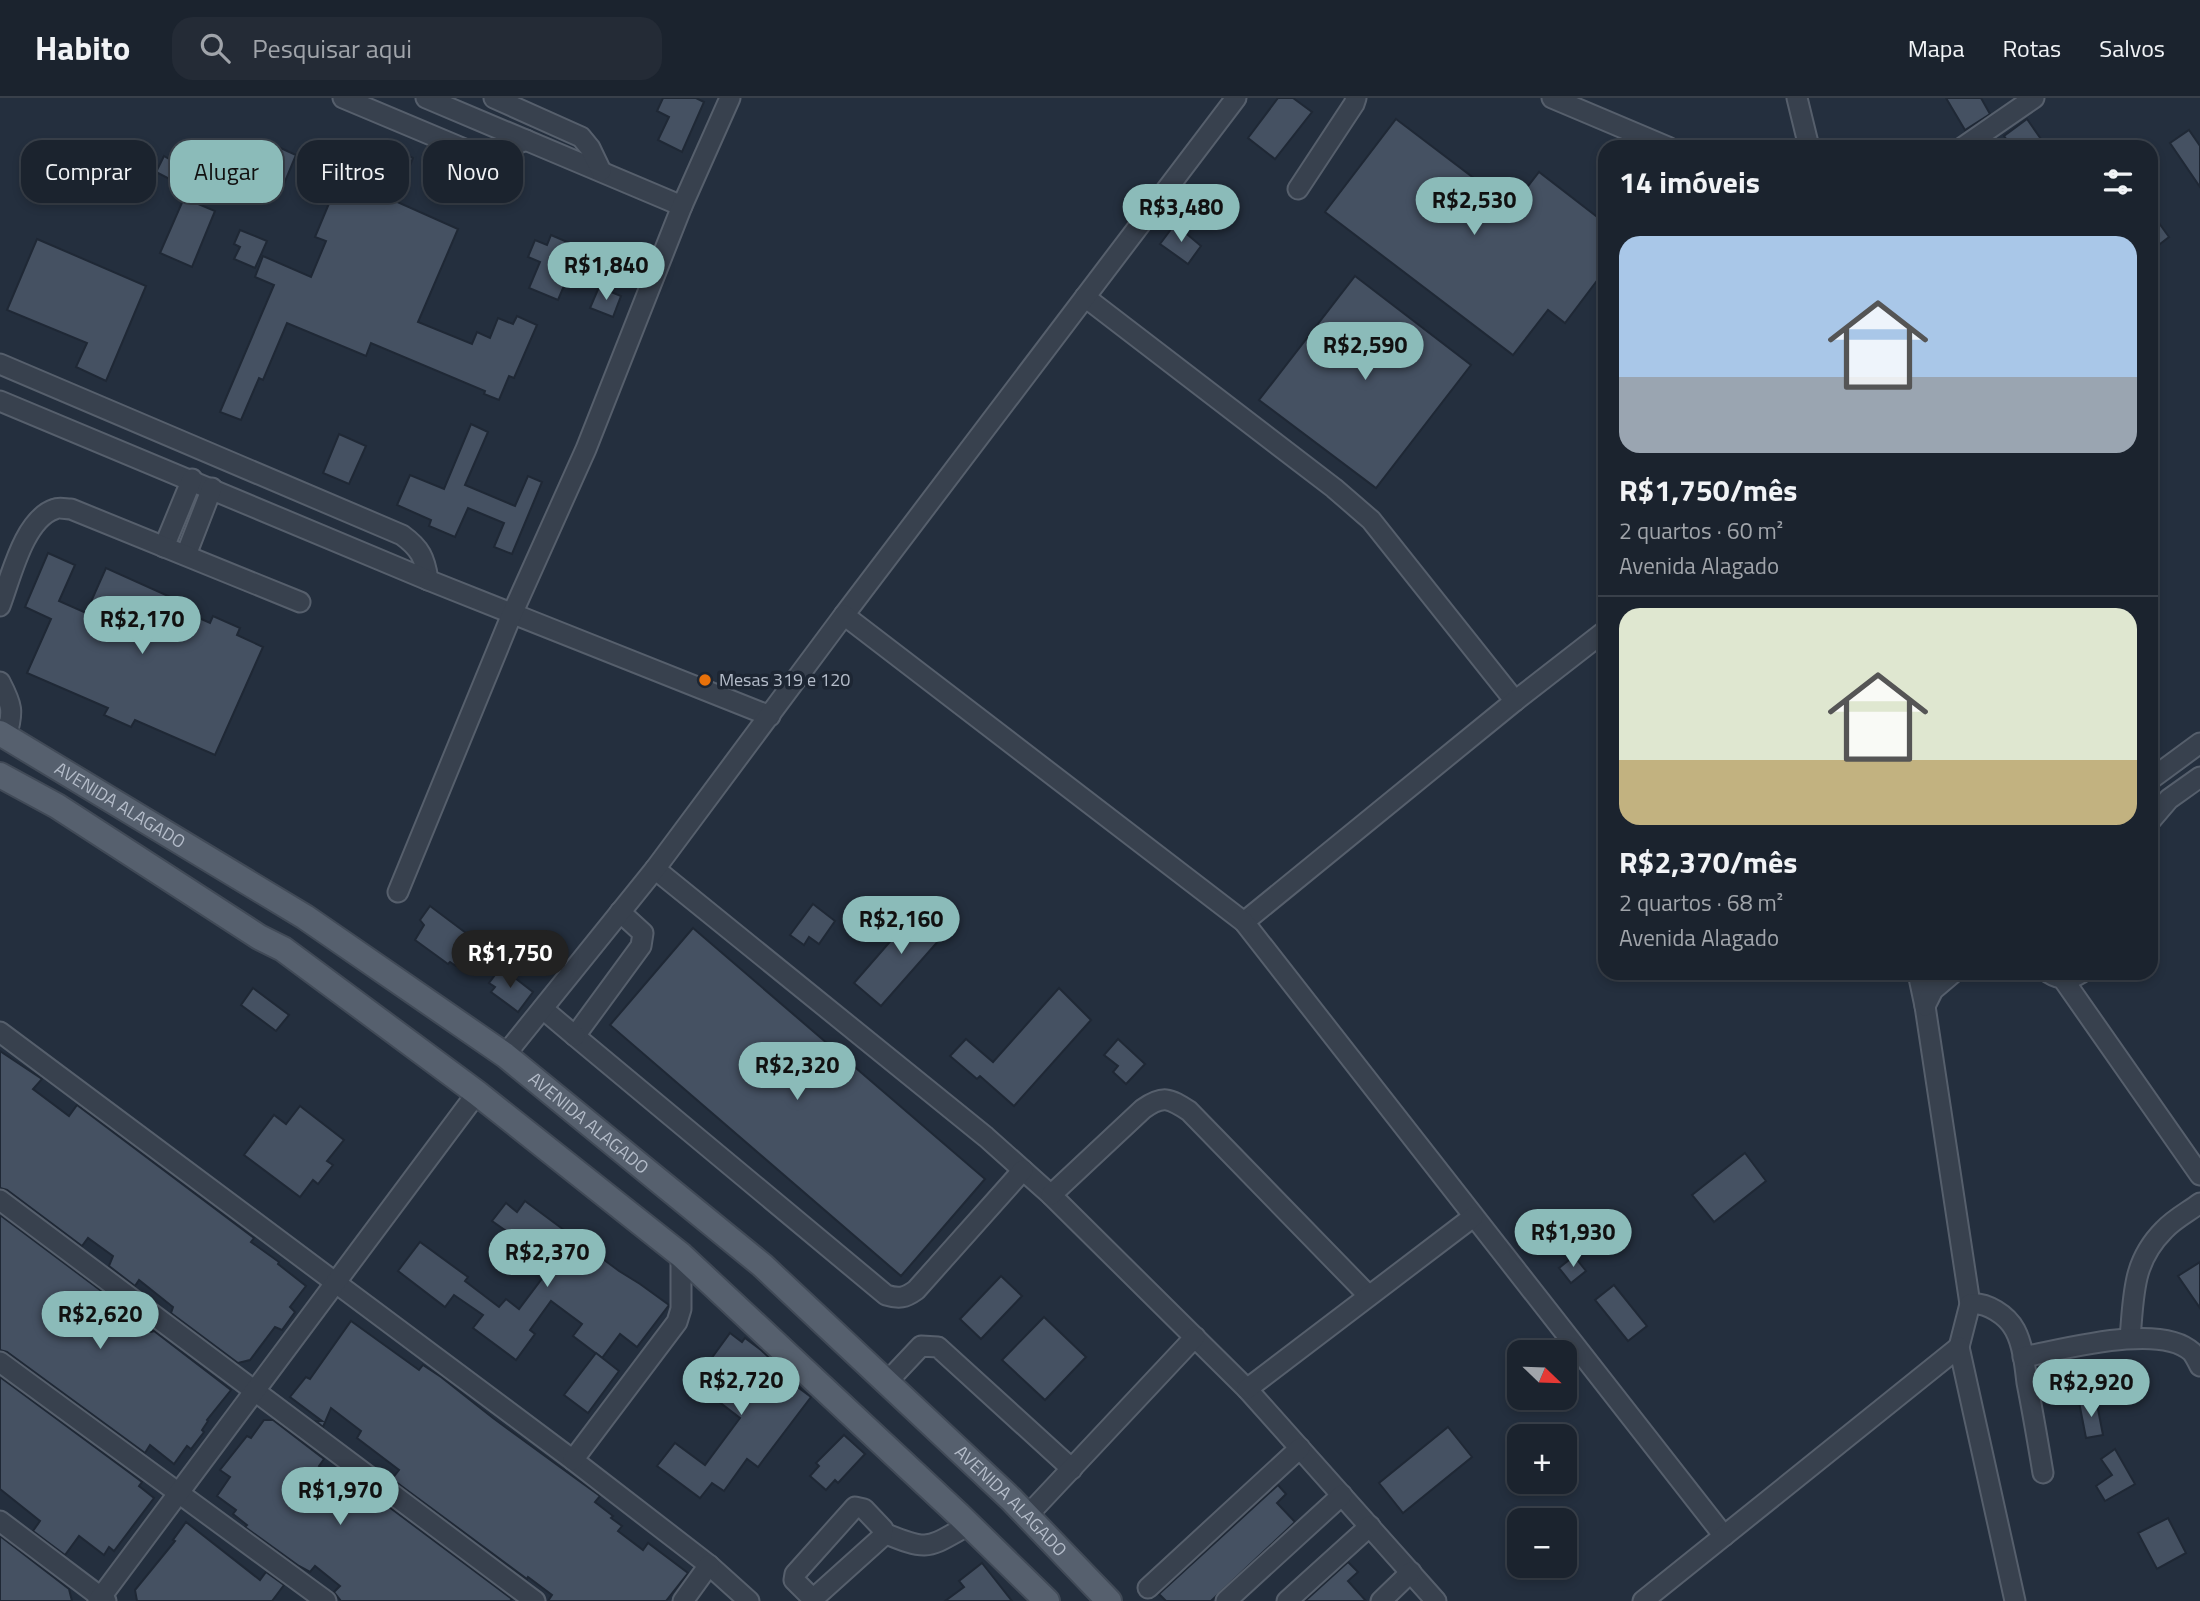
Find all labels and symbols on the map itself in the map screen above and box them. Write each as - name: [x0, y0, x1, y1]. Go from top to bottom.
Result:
- pin: R$2,530: [1409, 178, 1539, 237]
- pin: R$3,480: [1116, 184, 1246, 244]
- pin: R$1,840: [541, 242, 671, 302]
- pin: R$2,590: [1300, 322, 1430, 382]
- pin: R$2,170: [77, 596, 207, 656]
- place label: Mesas 319 e 120: [719, 666, 850, 693]
- marker: Mesas 319 e 120: [697, 672, 713, 688]
- street label: AVENIDA ALAGADO: [50, 755, 191, 855]
- pin: R$2,160: [836, 896, 966, 956]
- pin: R$1,750: [445, 930, 575, 990]
- pin: R$2,320: [732, 1042, 862, 1102]
- street label: AVENIDA ALAGADO: [523, 1065, 655, 1180]
- pin: R$1,930: [1508, 1210, 1638, 1269]
- pin: R$2,370: [482, 1230, 612, 1289]
- pin: R$2,620: [35, 1292, 165, 1351]
- north arrow: [1507, 1340, 1577, 1410]
- pin: R$2,720: [676, 1358, 806, 1417]
- pin: R$2,920: [2026, 1360, 2156, 1419]
- street label: AVENIDA ALAGADO: [949, 1439, 1073, 1562]
- pin: R$1,970: [275, 1468, 405, 1527]

